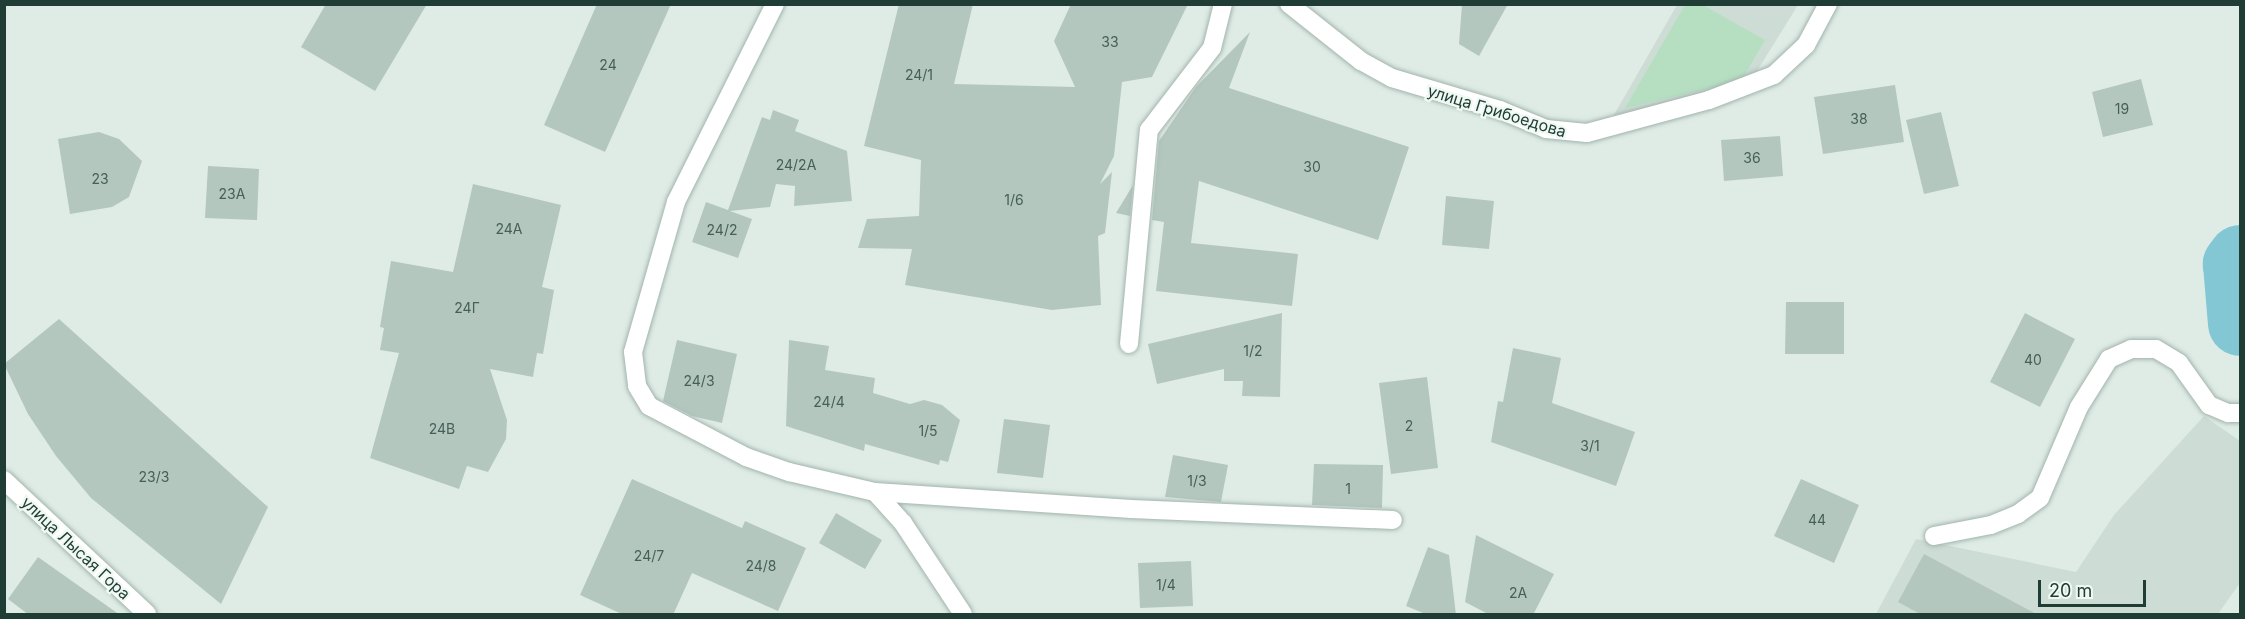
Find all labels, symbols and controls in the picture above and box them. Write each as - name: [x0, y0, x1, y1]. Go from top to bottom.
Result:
- house number: 33: [1101, 34, 1119, 50]
- house number: 24: [599, 57, 617, 73]
- house number: 24/1: [905, 67, 933, 83]
- street label: улица Грибоедова: [1426, 81, 1568, 141]
- house number: 19: [2115, 101, 2129, 117]
- house number: 38: [1850, 111, 1868, 127]
- house number: 36: [1743, 150, 1761, 166]
- house number: 24/2А: [776, 157, 816, 173]
- house number: 30: [1303, 159, 1321, 175]
- house number: 23: [91, 171, 109, 187]
- house number: 23А: [219, 186, 245, 202]
- house number: 1/6: [1004, 192, 1024, 208]
- house number: 24А: [495, 221, 523, 237]
- house number: 24/2: [707, 222, 737, 238]
- house number: 24Г: [454, 300, 480, 316]
- house number: 1/2: [1243, 343, 1263, 359]
- house number: 40: [2024, 352, 2042, 368]
- house number: 24/3: [683, 373, 715, 389]
- house number: 24/4: [813, 394, 845, 410]
- house number: 2: [1405, 418, 1413, 434]
- house number: 24В: [429, 421, 455, 437]
- house number: 1/5: [918, 423, 938, 439]
- house number: 3/1: [1580, 438, 1600, 454]
- house number: 23/3: [139, 469, 169, 485]
- house number: 1/3: [1187, 473, 1207, 489]
- house number: 1: [1345, 481, 1351, 497]
- street label: улица Лысая Гора: [18, 493, 134, 603]
- house number: 44: [1808, 512, 1826, 528]
- house number: 24/7: [634, 548, 664, 564]
- house number: 24/8: [745, 558, 777, 574]
- scale bar: [2041, 568, 2149, 606]
- house number: 1/4: [1156, 577, 1176, 593]
- text: 20 m: [2049, 580, 2092, 601]
- house number: 2А: [1509, 585, 1527, 601]

